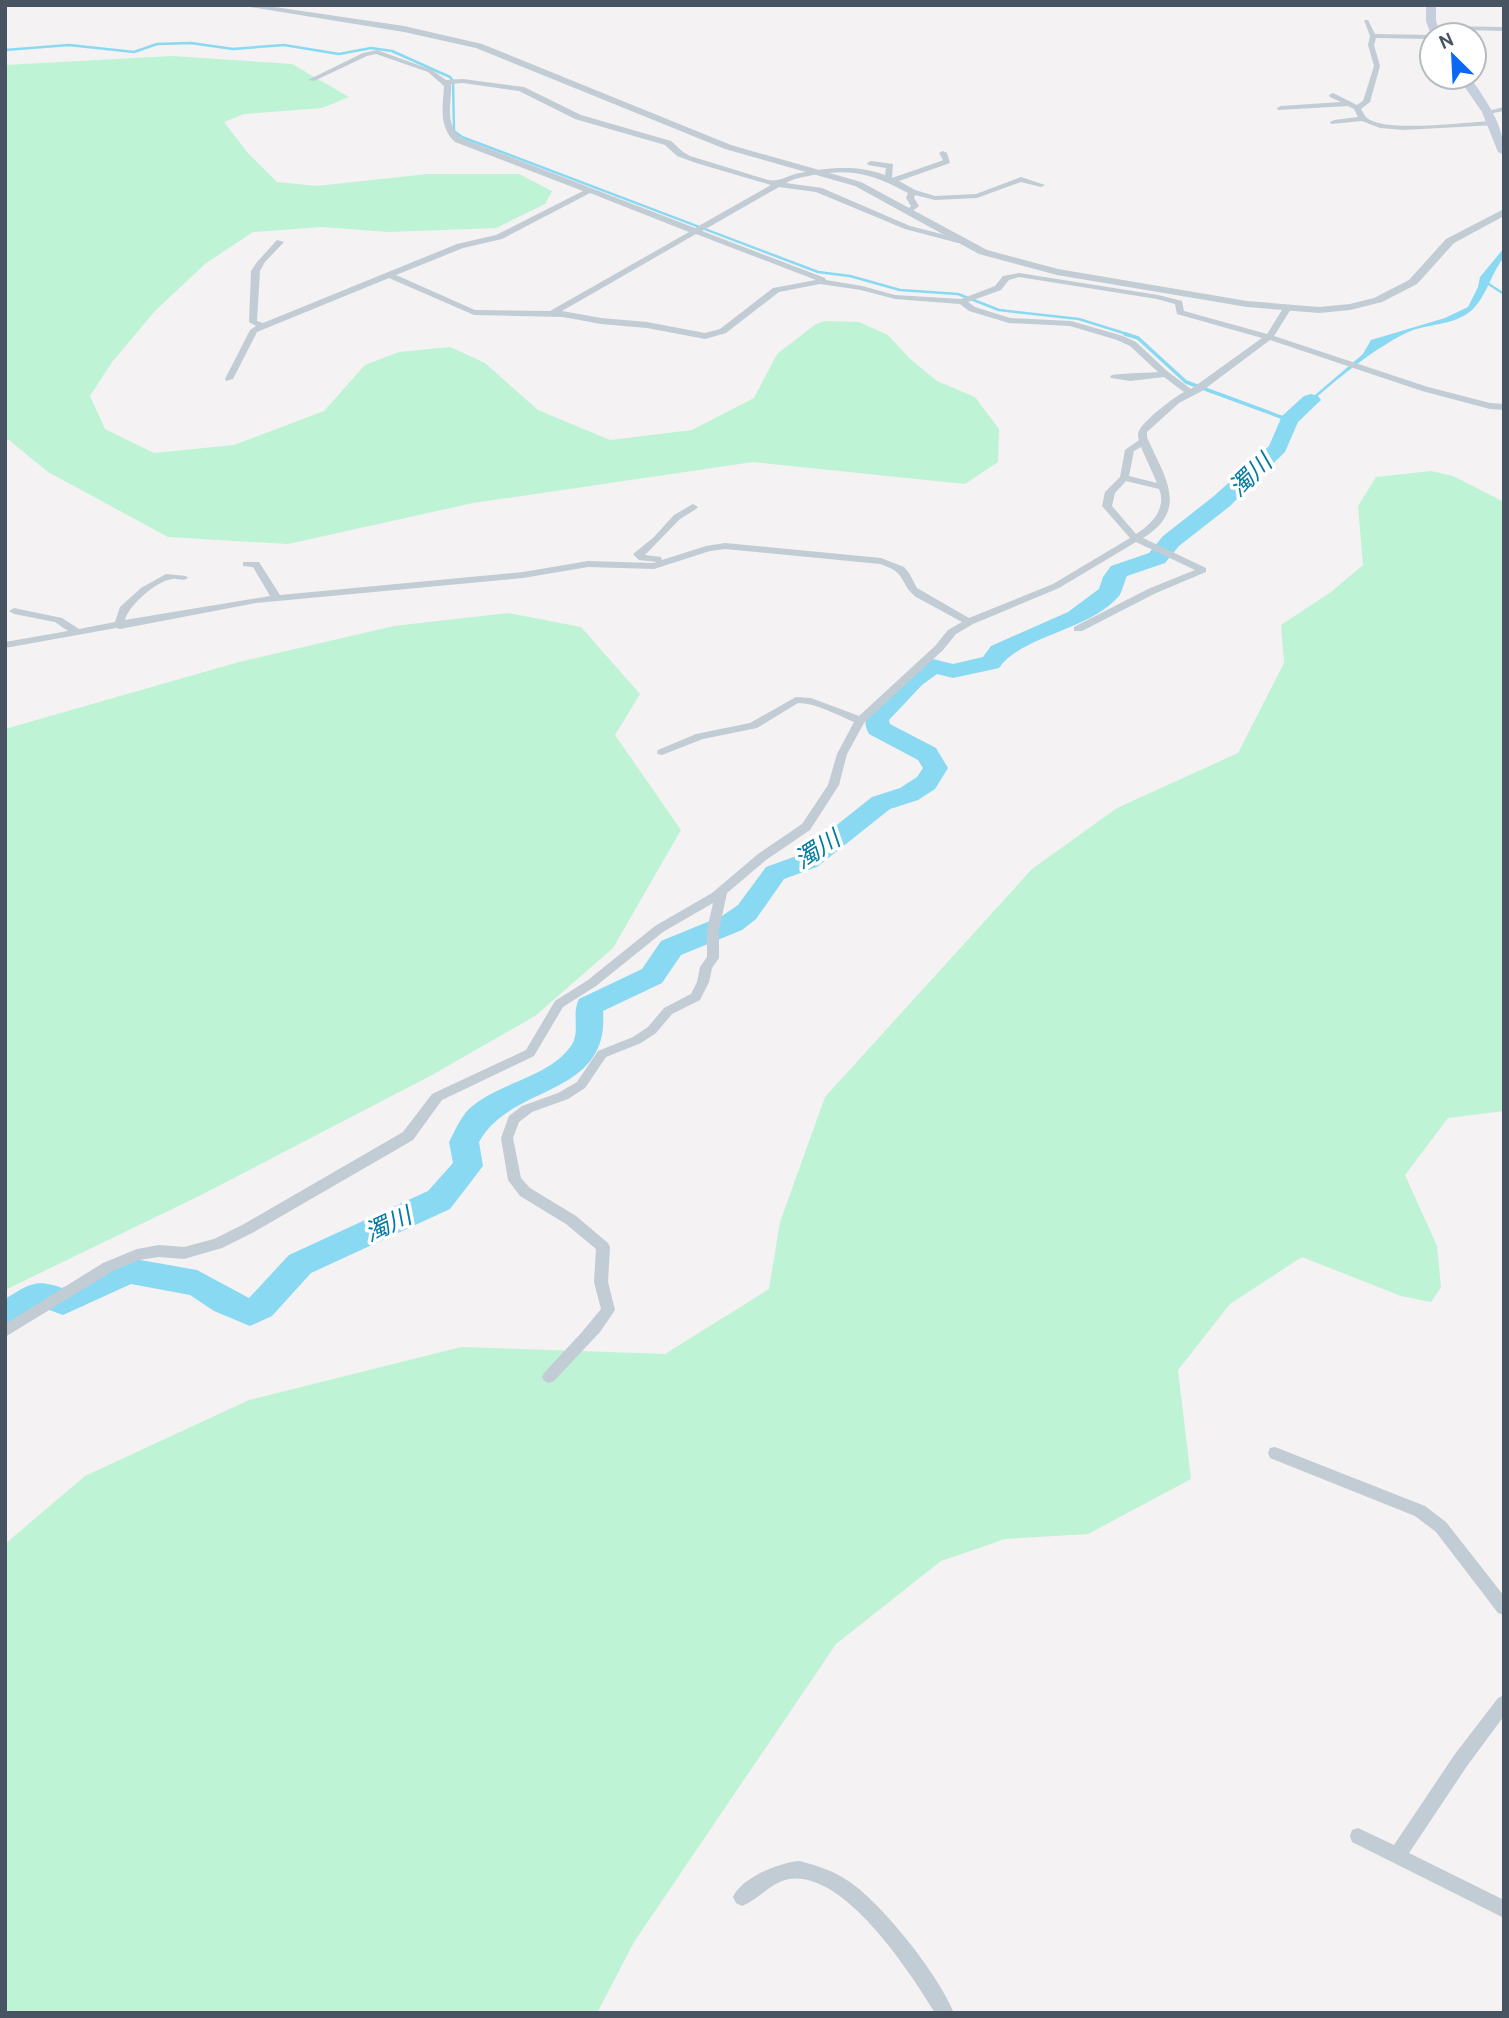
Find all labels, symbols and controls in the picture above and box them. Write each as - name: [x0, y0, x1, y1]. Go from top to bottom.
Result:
- north arrow: [1418, 21, 1488, 91]
- text: N: [1435, 28, 1457, 54]
- water label: 濁川: [1223, 446, 1279, 502]
- water label: 濁川: [789, 822, 848, 874]
- water label: 濁川: [360, 1199, 419, 1247]

